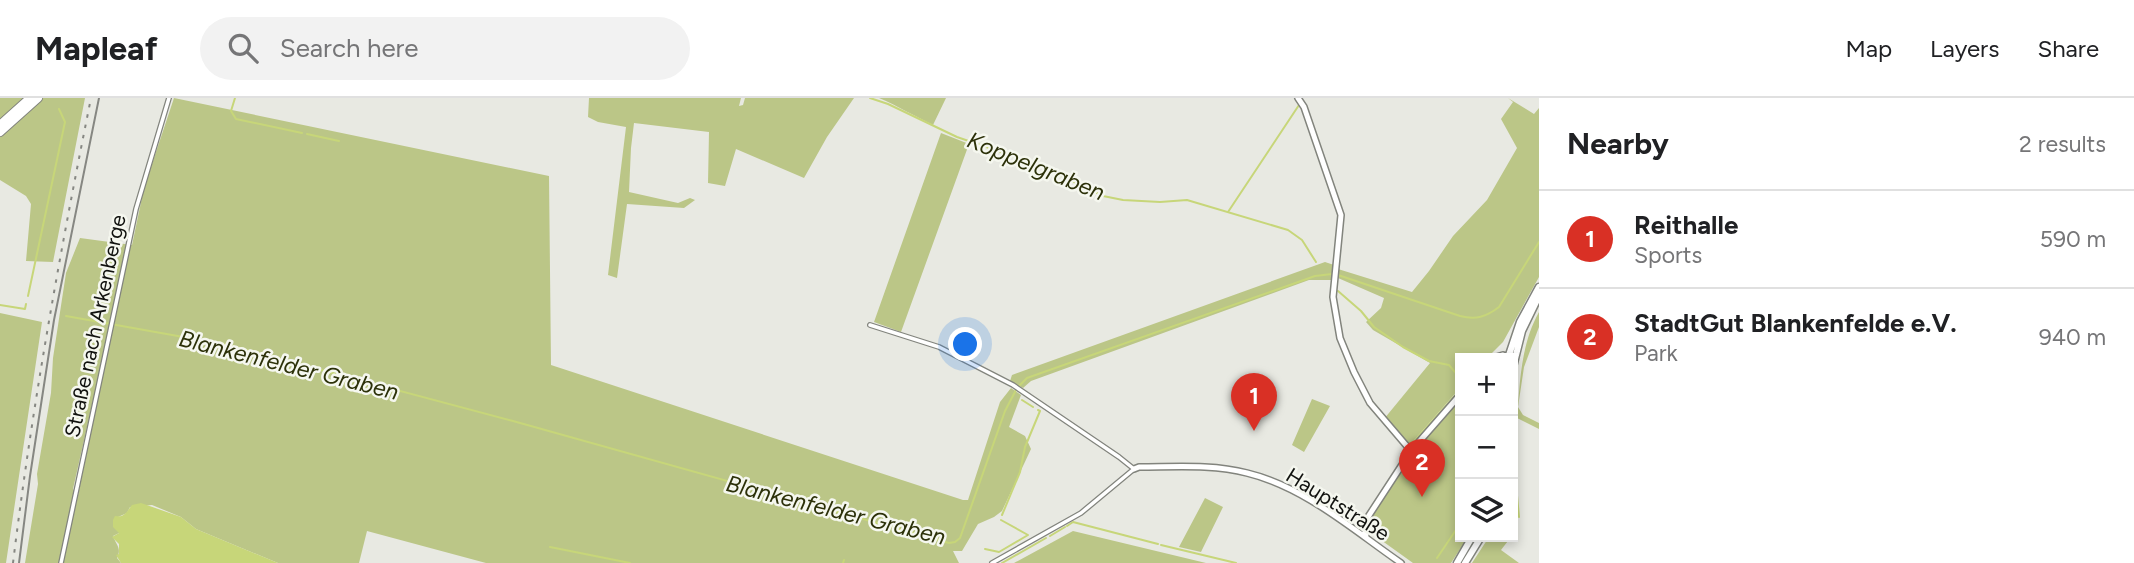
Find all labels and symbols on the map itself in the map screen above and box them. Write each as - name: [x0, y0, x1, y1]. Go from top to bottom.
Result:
- water label: Koppelgraben: [963, 126, 1109, 206]
- street label: Straße nach Arkenberge: [59, 212, 131, 440]
- water label: Blankenfelder Graben: [176, 324, 402, 406]
- your location: [948, 327, 982, 361]
- pin: 1: [1231, 373, 1277, 431]
- pin: 2: [1399, 439, 1445, 497]
- street label: Hauptstraße: [1282, 462, 1394, 546]
- water label: Blankenfelder Graben: [723, 469, 949, 551]

